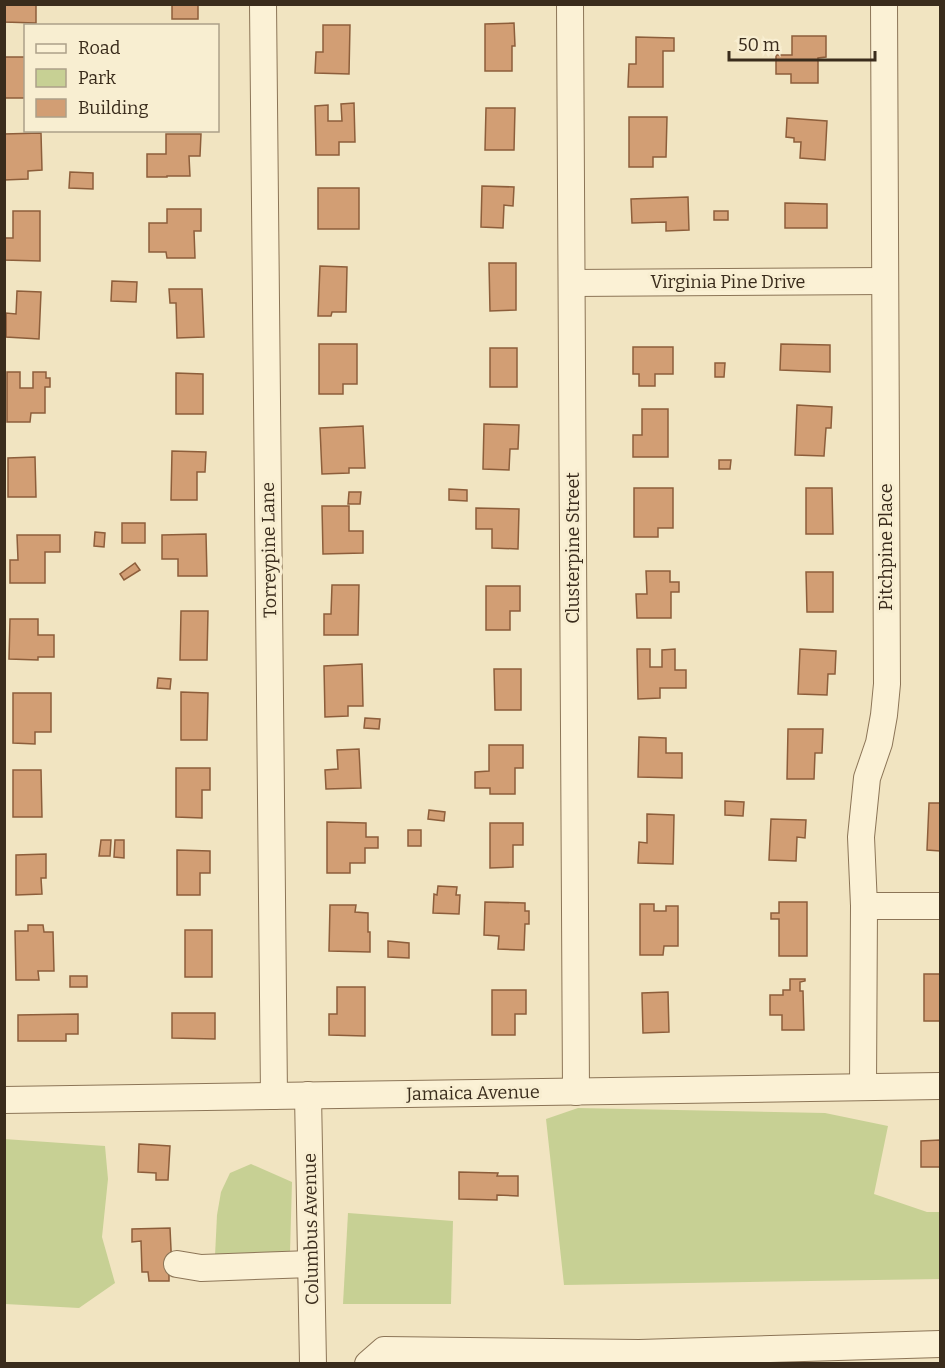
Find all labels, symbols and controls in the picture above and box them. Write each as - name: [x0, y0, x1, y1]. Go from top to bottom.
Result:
- legend: [24, 24, 219, 132]
- scale bar: [729, 24, 874, 62]
- text: 50 m: [738, 34, 780, 56]
- text: Road: [78, 37, 121, 59]
- text: Park: [78, 67, 117, 89]
- text: Building: [78, 97, 149, 119]
- street label: Virginia Pine Drive: [651, 271, 805, 293]
- street label: Clusterpine Street: [562, 472, 584, 624]
- street label: Torreypine Lane: [257, 482, 281, 618]
- street label: Pitchpine Place: [875, 483, 897, 611]
- street label: Jamaica Avenue: [405, 1081, 540, 1105]
- street label: Columbus Avenue: [299, 1153, 323, 1305]

